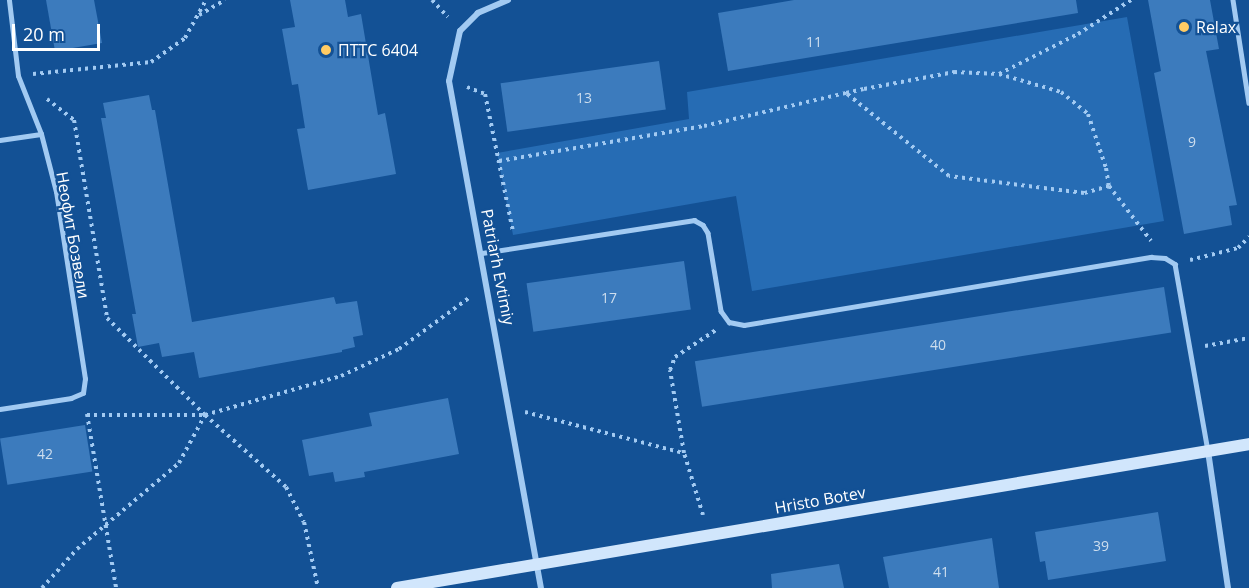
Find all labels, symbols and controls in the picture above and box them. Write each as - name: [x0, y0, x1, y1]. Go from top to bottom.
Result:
- scale bar: [15, 12, 104, 50]
- place label: Relax: [1196, 17, 1236, 37]
- marker: Relax: [1177, 20, 1191, 34]
- text: 20 m: [23, 22, 65, 46]
- house number: 11: [806, 34, 822, 50]
- place label: ПТТС 6404: [338, 40, 418, 60]
- marker: ПТТС 6404: [319, 43, 333, 57]
- house number: 13: [576, 90, 592, 106]
- house number: 9: [1188, 134, 1196, 150]
- street label: Неофит Бозвели: [52, 170, 94, 300]
- street label: Patriarh Evtimiy: [477, 207, 519, 327]
- house number: 17: [601, 290, 617, 306]
- house number: 40: [930, 337, 946, 353]
- house number: 42: [37, 446, 53, 462]
- street label: Hristo Botev: [773, 483, 867, 517]
- house number: 39: [1093, 538, 1109, 554]
- house number: 41: [933, 564, 949, 580]

